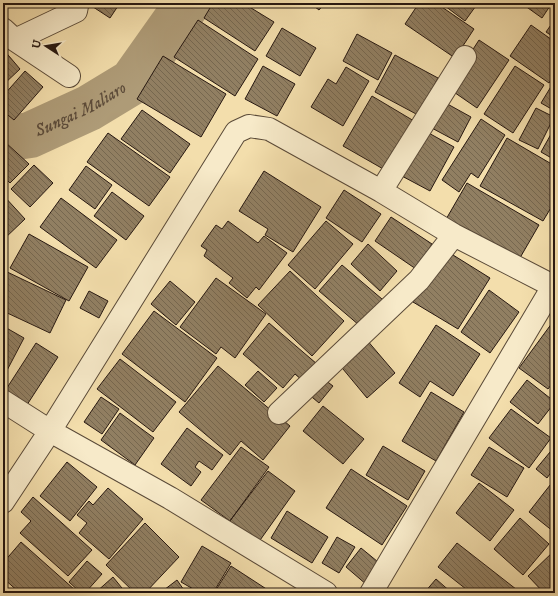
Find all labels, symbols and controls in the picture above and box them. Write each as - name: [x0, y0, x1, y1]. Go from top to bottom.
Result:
- north arrow: [26, 26, 66, 66]
- text: U: [29, 38, 45, 50]
- water label: Sungai Maliaro: [31, 77, 131, 143]

